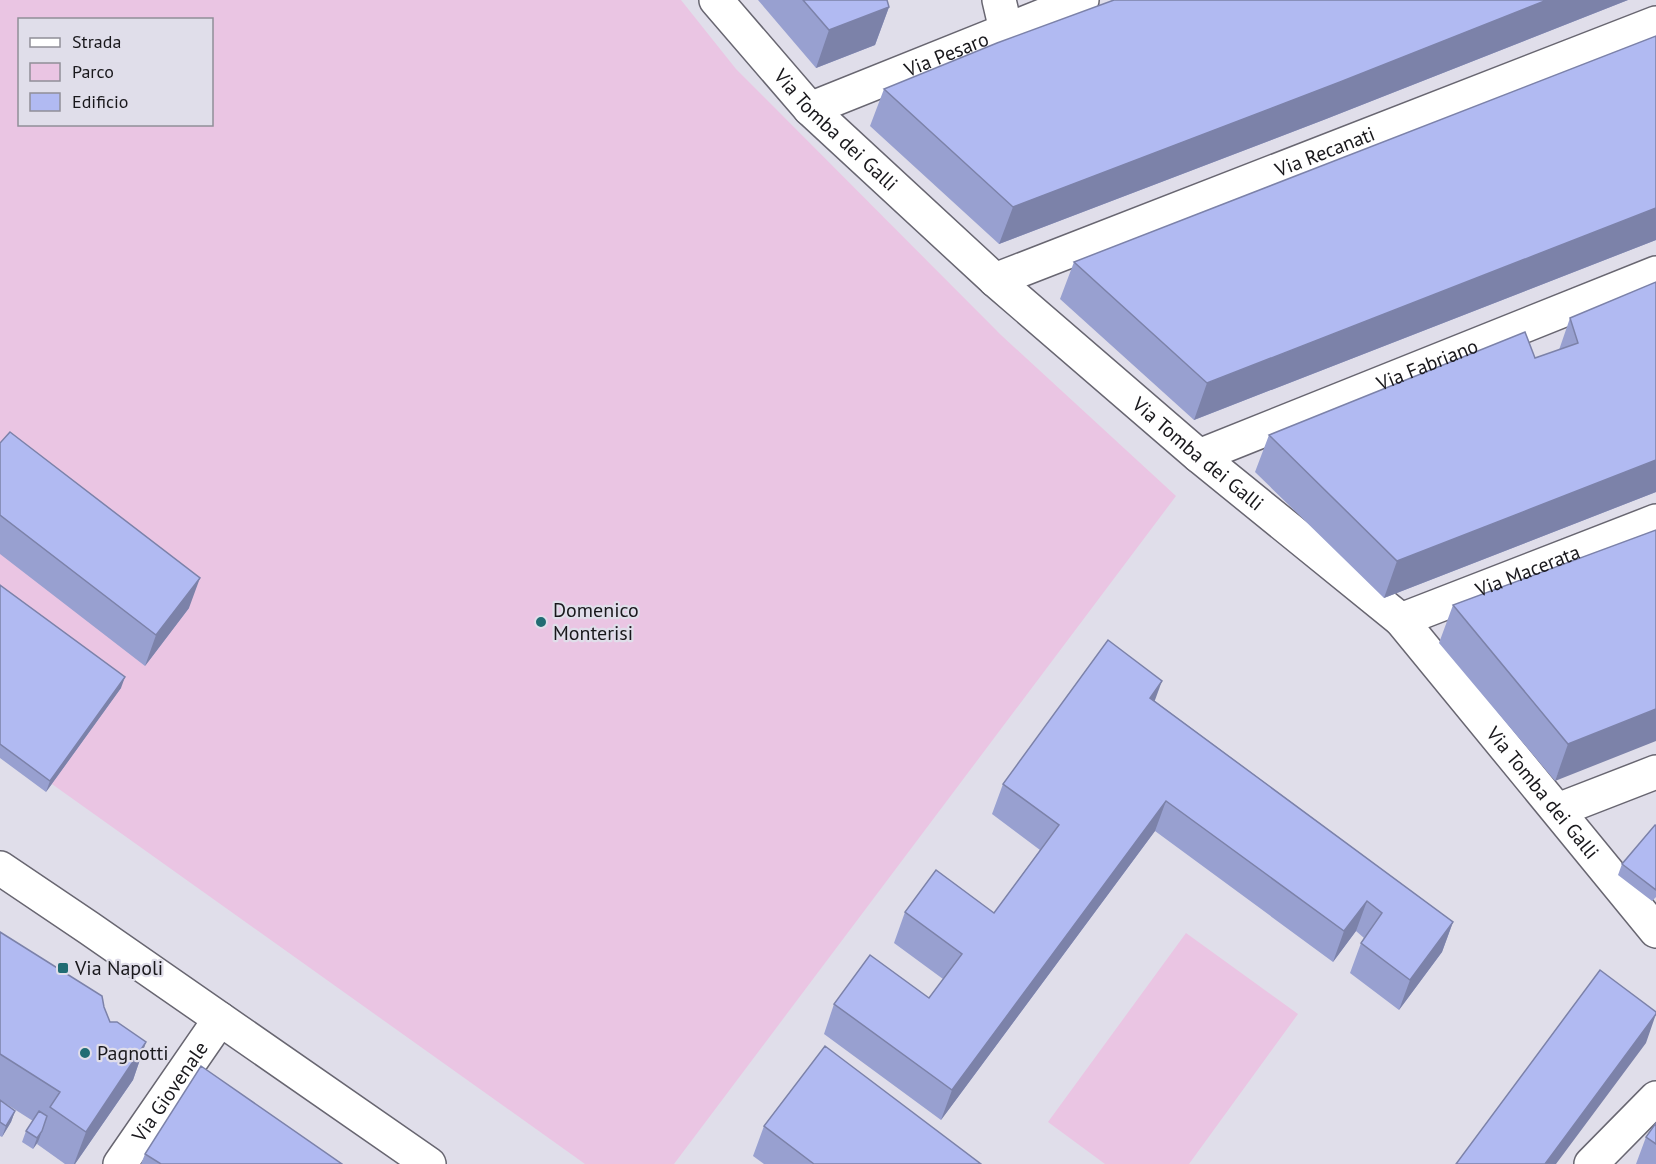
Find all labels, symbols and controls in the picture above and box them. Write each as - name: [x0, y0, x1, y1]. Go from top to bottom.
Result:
- legend: [18, 18, 213, 126]
- street label: Via Pesaro: [900, 26, 992, 83]
- text: Strada: [72, 30, 121, 53]
- text: Parco: [72, 60, 114, 83]
- street label: Via Tomba dei Galli: [768, 63, 903, 197]
- text: Edificio: [72, 90, 128, 113]
- street label: Via Recanati: [1270, 121, 1379, 183]
- street label: Via Fabriano: [1372, 333, 1482, 397]
- street label: Via Tomba dei Galli: [1126, 390, 1269, 516]
- street label: Via Macerata: [1471, 539, 1584, 603]
- place label: Domenico Monterisi: [553, 597, 639, 646]
- marker: Domenico Monterisi: [534, 615, 548, 629]
- street label: Via Tomba dei Galli: [1480, 720, 1605, 864]
- place label: Via Napoli: [74, 955, 163, 981]
- marker: Via Napoli: [56, 961, 70, 975]
- street label: Via Giovenale: [126, 1036, 214, 1148]
- place label: Pagnotti: [97, 1040, 169, 1066]
- marker: Pagnotti: [78, 1046, 92, 1060]

